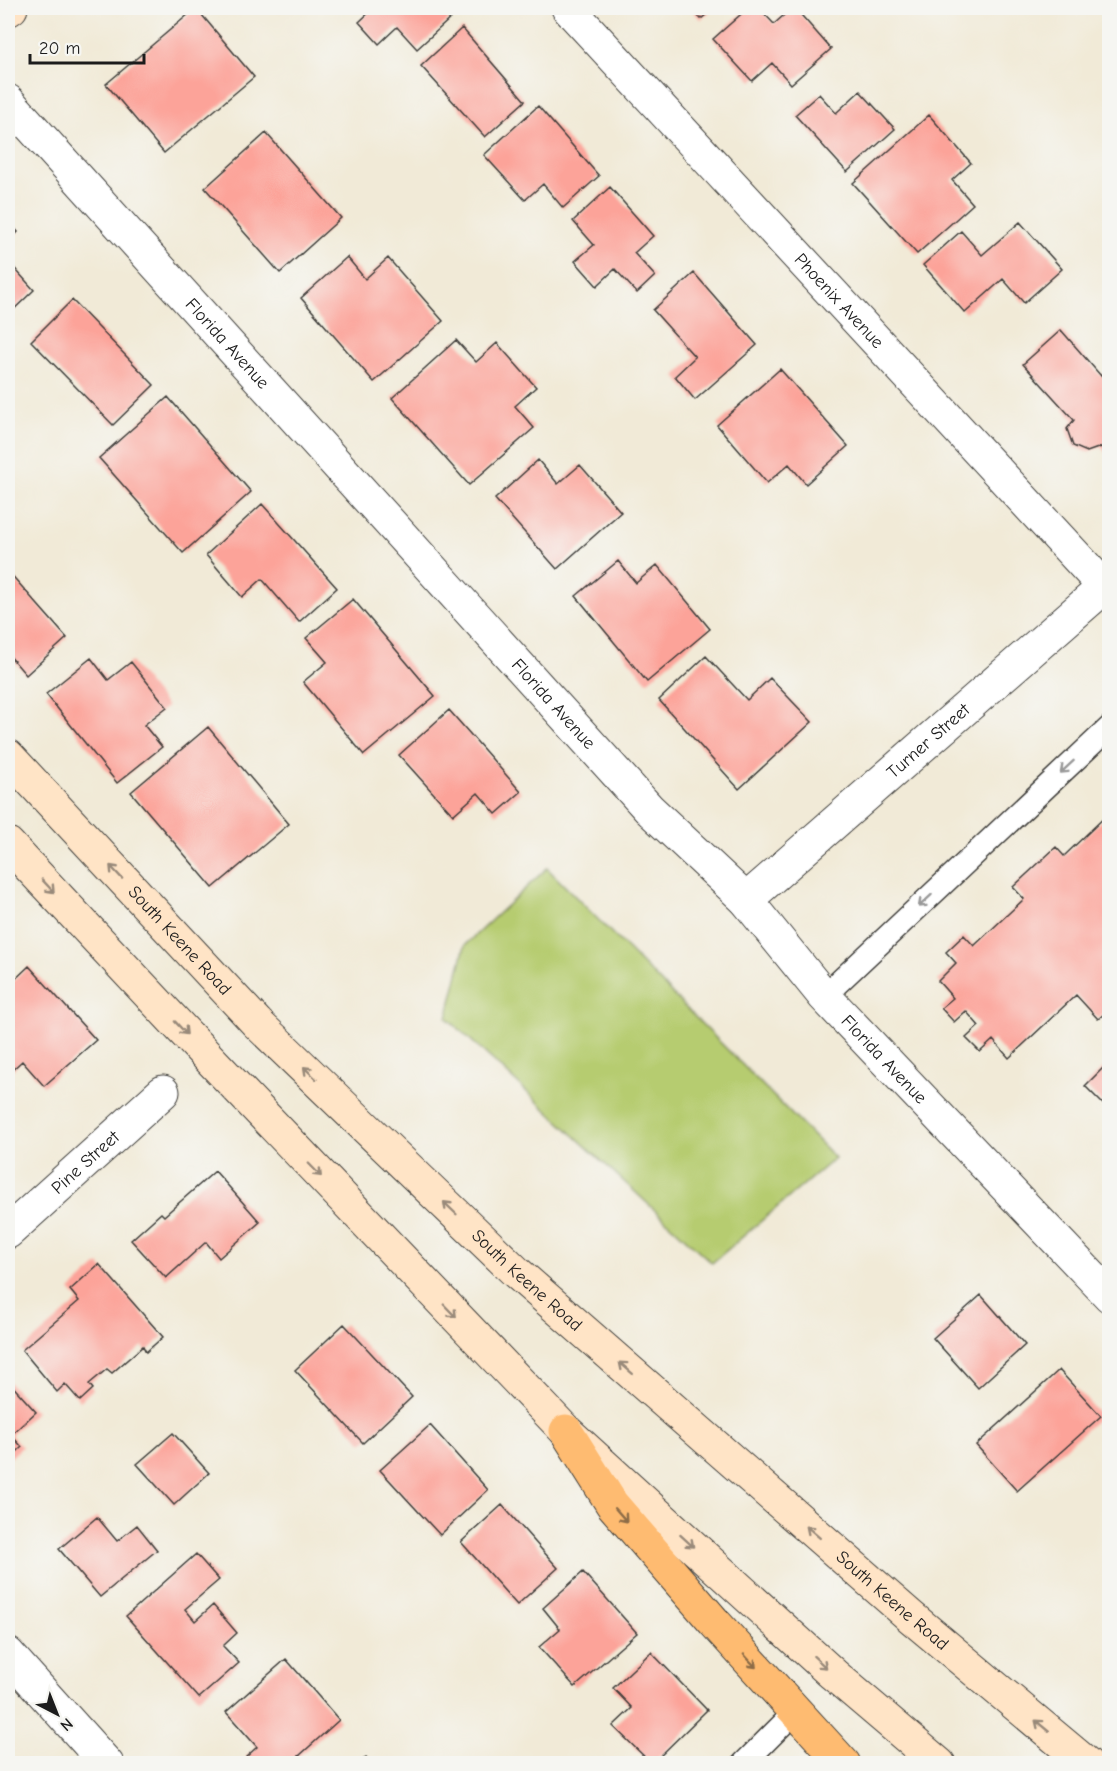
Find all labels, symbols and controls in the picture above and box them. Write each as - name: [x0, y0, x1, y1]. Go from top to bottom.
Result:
- scale bar: [30, 27, 144, 65]
- text: 20 m: [39, 38, 80, 59]
- street label: Phoenix Avenue: [790, 249, 888, 353]
- street label: Florida Avenue: [181, 294, 273, 393]
- street label: Florida Avenue: [507, 654, 600, 754]
- street label: Turner Street: [883, 699, 975, 783]
- one-way arrow: [1060, 760, 1075, 774]
- one-way arrow: [109, 865, 123, 880]
- one-way arrow: [40, 879, 55, 894]
- street label: South Keene Road: [124, 882, 235, 1000]
- one-way arrow: [918, 894, 933, 908]
- street label: Florida Avenue: [837, 1011, 931, 1108]
- one-way arrow: [174, 1021, 188, 1036]
- one-way arrow: [302, 1066, 317, 1081]
- street label: Pine Street: [47, 1126, 124, 1199]
- one-way arrow: [308, 1162, 323, 1177]
- one-way arrow: [443, 1201, 458, 1216]
- street label: South Keene Road: [467, 1225, 586, 1336]
- one-way arrow: [443, 1303, 458, 1318]
- one-way arrow: [618, 1361, 634, 1374]
- one-way arrow: [614, 1507, 628, 1522]
- one-way arrow: [806, 1525, 821, 1539]
- one-way arrow: [679, 1534, 694, 1548]
- street label: South Keene Road: [832, 1547, 953, 1655]
- one-way arrow: [743, 1653, 757, 1668]
- one-way arrow: [812, 1655, 827, 1669]
- north arrow: [27, 1684, 87, 1744]
- text: N: [56, 1714, 76, 1735]
- one-way arrow: [1035, 1719, 1050, 1733]

